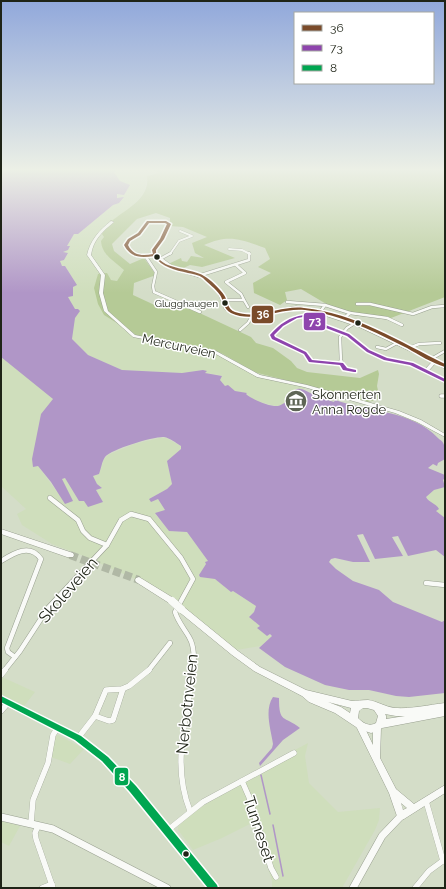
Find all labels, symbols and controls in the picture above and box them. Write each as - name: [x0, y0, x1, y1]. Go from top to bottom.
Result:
- legend: [294, 12, 434, 84]
- text: 36: [330, 21, 344, 35]
- text: 73: [330, 41, 343, 55]
- text: 8: [330, 61, 337, 75]
- unlabelled marker: [152, 252, 162, 262]
- place label: Glugghaugen: [155, 298, 218, 309]
- marker: Glugghaugen: [220, 298, 230, 308]
- line badge: 36: [251, 305, 274, 324]
- text: 36: [257, 308, 270, 321]
- line badge: 73: [303, 312, 326, 331]
- text: 73: [309, 315, 321, 328]
- unlabelled marker: [353, 318, 363, 328]
- street label: Mercurveien: [141, 331, 217, 361]
- place label: Skonnerten Anna Rogde: [312, 387, 386, 417]
- museum icon: Skonnerten Anna Rogde: [283, 388, 309, 414]
- street label: Skoleveien: [34, 553, 102, 627]
- street label: Nerbotnveien: [172, 653, 202, 755]
- line badge: 8: [114, 767, 129, 786]
- text: 8: [119, 771, 126, 784]
- street label: Tunneset: [239, 794, 279, 865]
- unlabelled marker: [181, 849, 191, 859]

